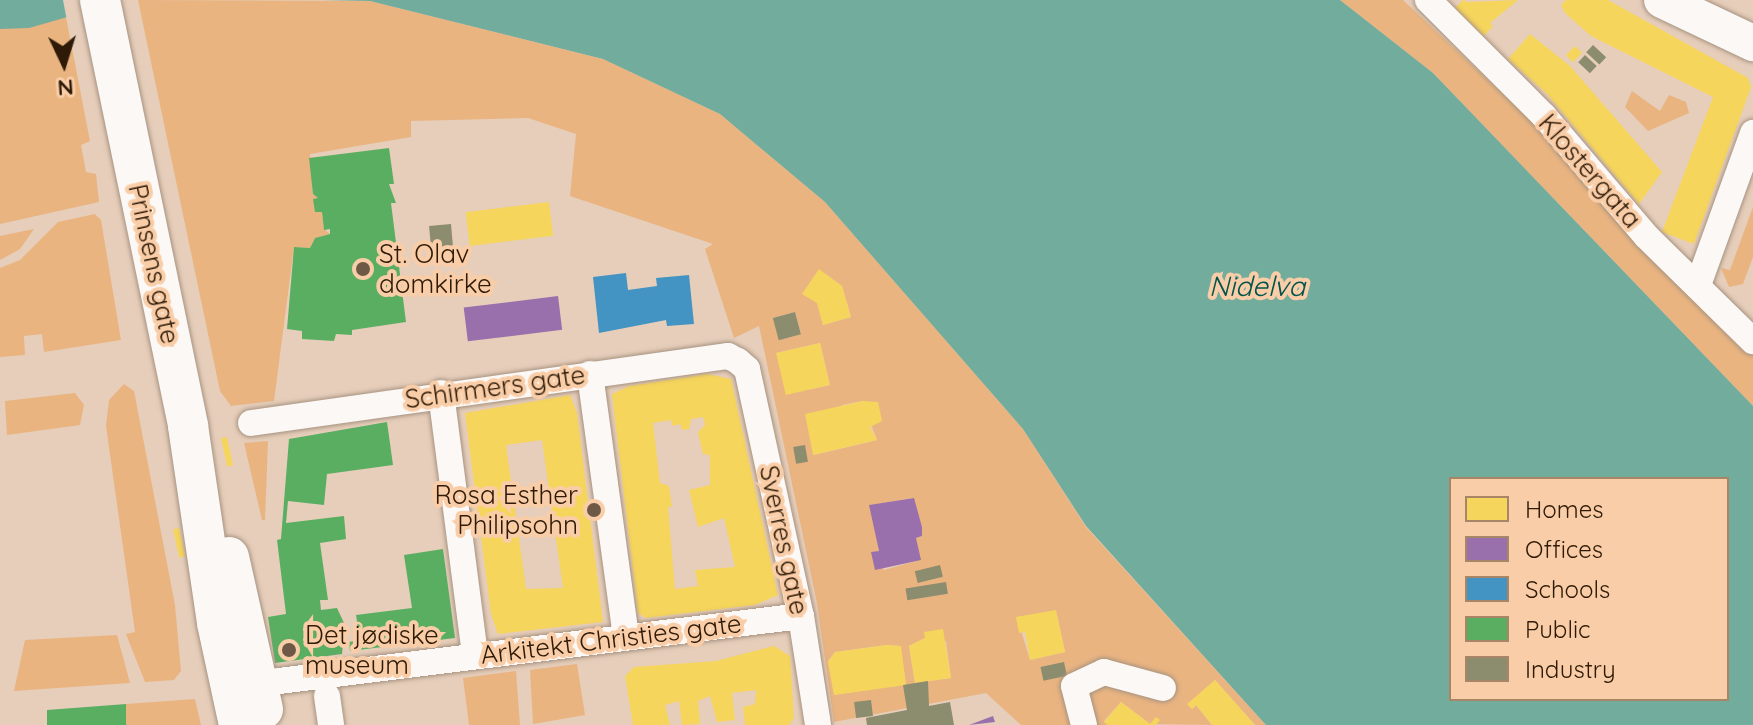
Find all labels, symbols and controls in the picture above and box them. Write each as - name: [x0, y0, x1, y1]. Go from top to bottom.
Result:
- north arrow: [24, 24, 104, 104]
- text: N: [57, 73, 75, 102]
- street label: Klostergata: [1532, 108, 1648, 234]
- street label: Prinsens gate: [122, 181, 186, 347]
- place label: St. Olav domkirke: [379, 238, 492, 300]
- marker: St. Olav domkirke: [354, 260, 372, 278]
- water label: Nidelva: [1209, 269, 1305, 303]
- street label: Schirmers gate: [403, 359, 587, 415]
- street label: Sverres gate: [753, 463, 815, 617]
- legend: [1449, 477, 1729, 701]
- place label: Rosa Esther Philipsohn: [435, 479, 578, 540]
- text: Homes: [1525, 494, 1603, 524]
- marker: Rosa Esther Philipsohn: [585, 501, 603, 519]
- text: Offices: [1525, 534, 1603, 564]
- text: Schools: [1525, 574, 1610, 604]
- street label: Arkitekt Christies gate: [479, 608, 743, 670]
- text: Public: [1525, 614, 1590, 644]
- place label: Det jødiske museum: [305, 619, 439, 680]
- marker: Det jødiske museum: [280, 641, 298, 659]
- text: Industry: [1525, 654, 1616, 684]

